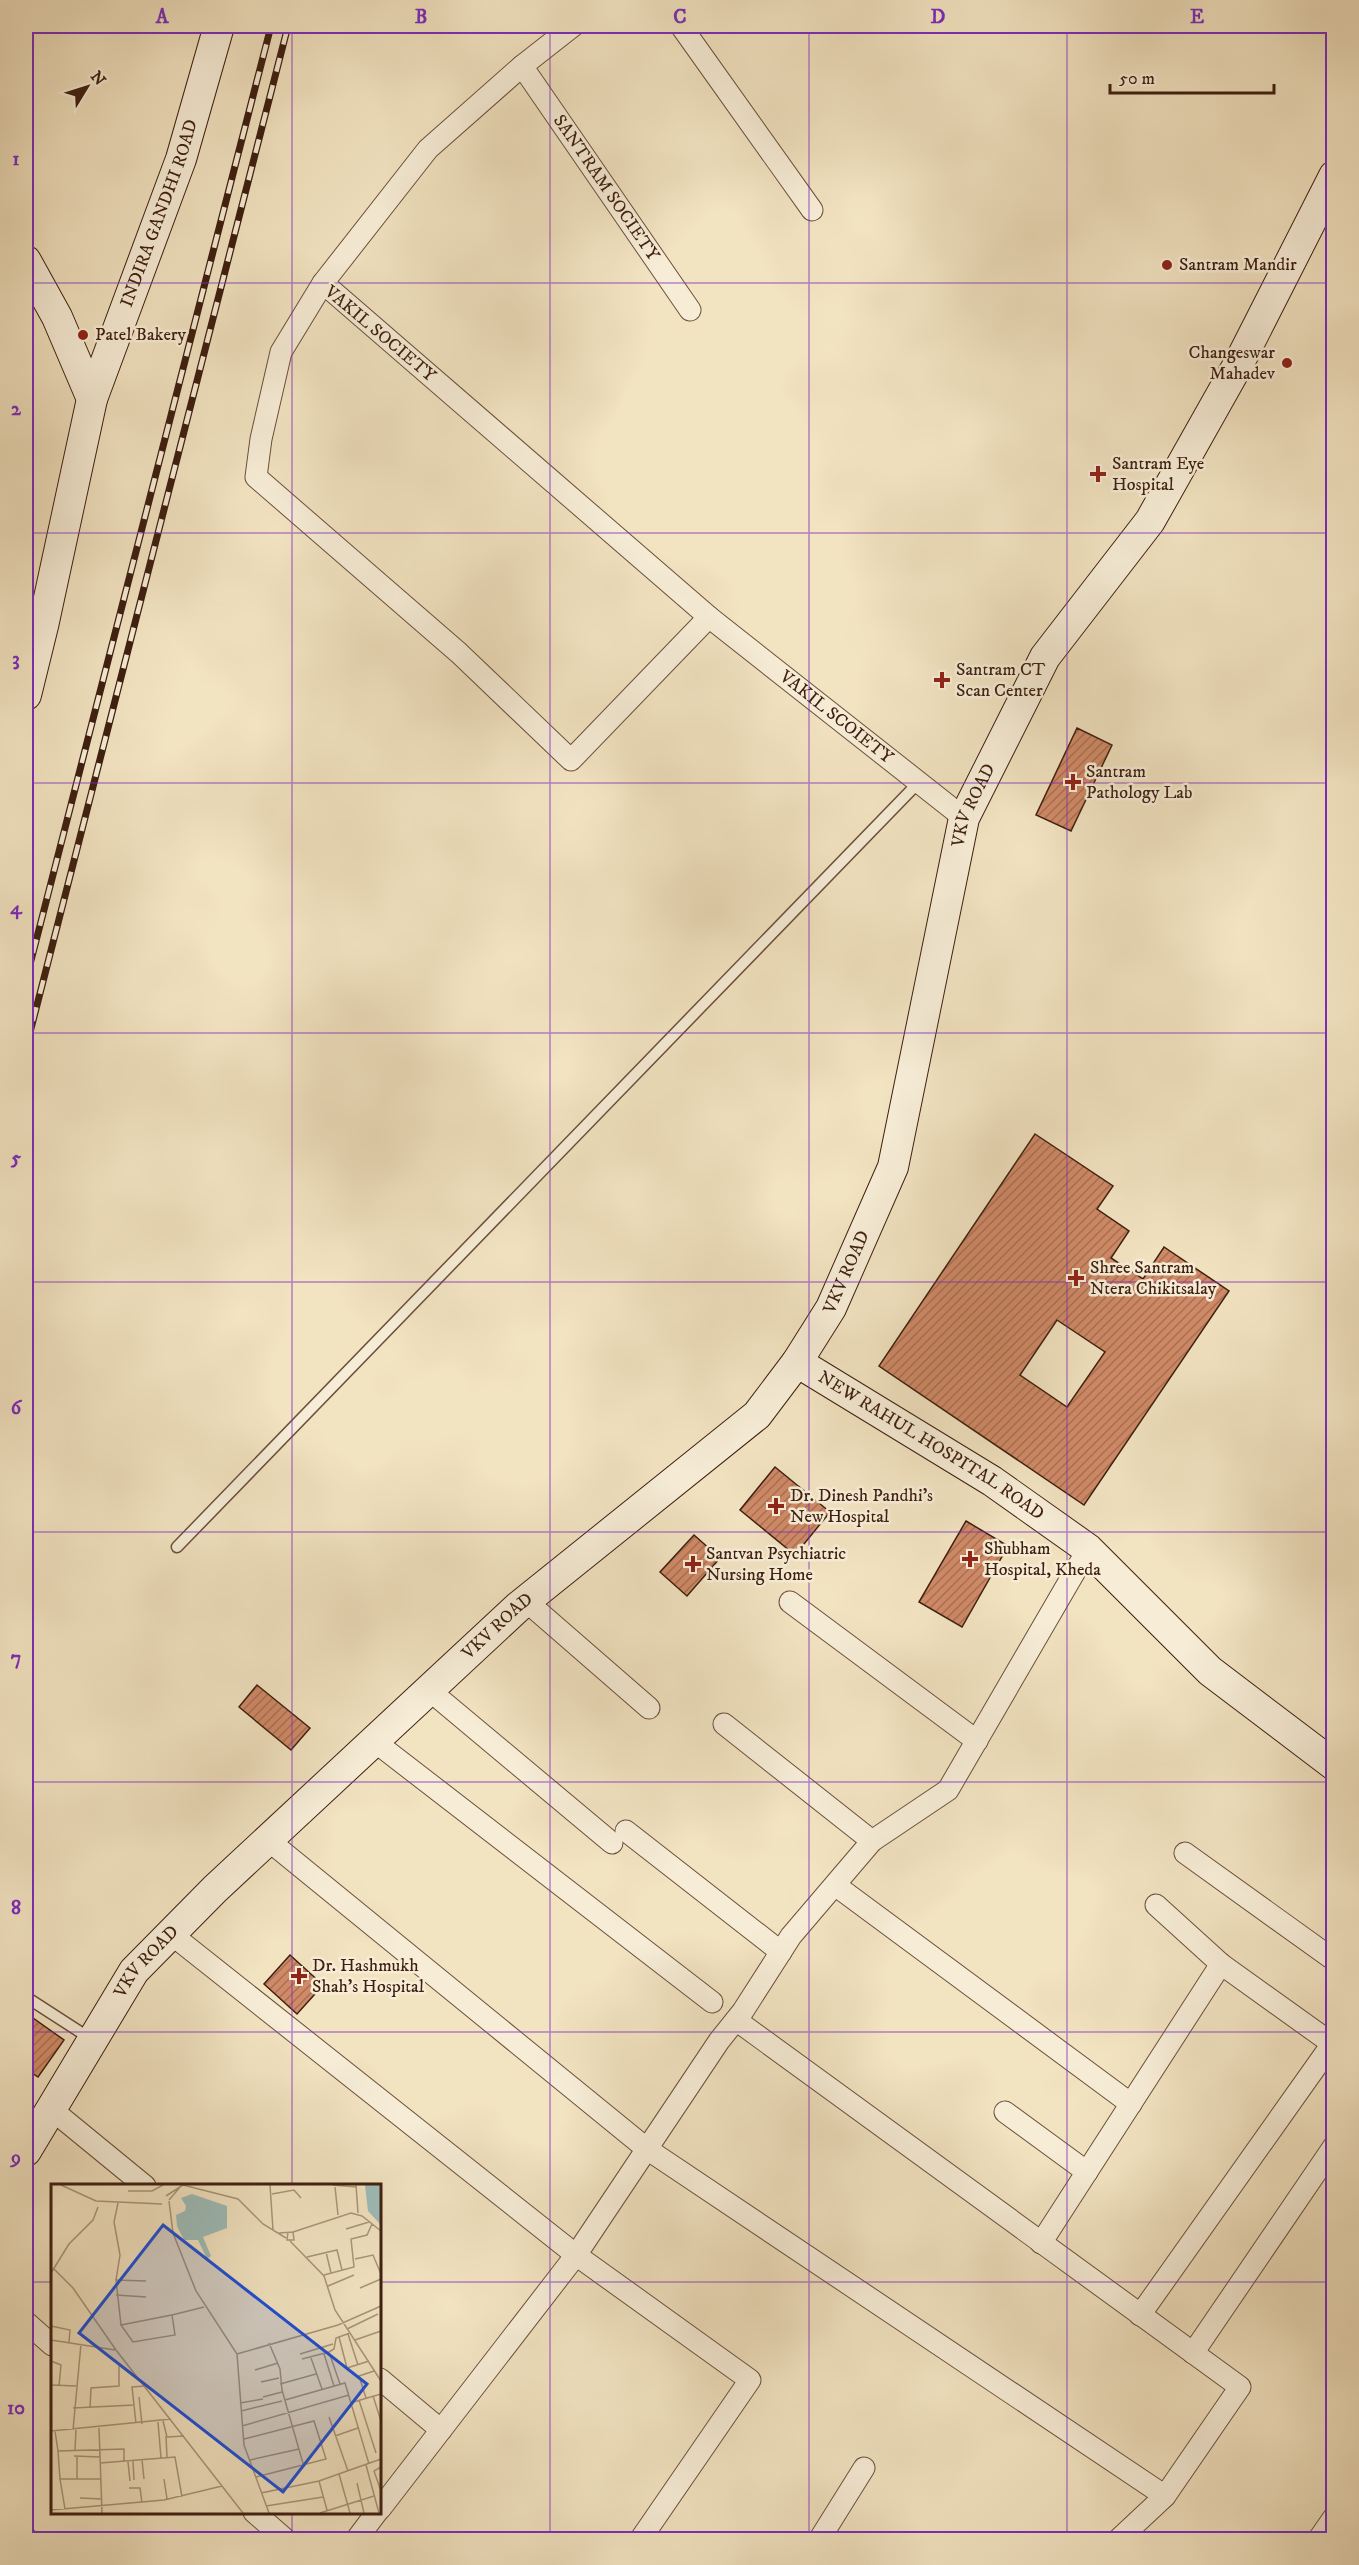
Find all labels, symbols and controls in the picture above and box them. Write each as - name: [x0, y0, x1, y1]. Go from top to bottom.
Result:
- text: A: [155, 5, 170, 30]
- text: B: [415, 5, 427, 30]
- text: C: [673, 5, 687, 30]
- text: D: [931, 5, 946, 30]
- text: E: [1190, 5, 1204, 30]
- north arrow: [57, 57, 117, 117]
- scale bar: [1110, 57, 1274, 95]
- text: N: [86, 67, 110, 90]
- text: 50 m: [1119, 68, 1155, 90]
- street label: SANTRAM SOCIETY: [548, 111, 664, 266]
- street label: INDIRA GANDHI ROAD: [116, 117, 203, 310]
- text: 1: [12, 147, 20, 172]
- place label: Santram Mandir: [1179, 254, 1297, 276]
- marker: Santram Mandir: [1160, 258, 1174, 272]
- street label: VAKIL SOCIETY: [319, 280, 441, 387]
- place label: Patel Bakery: [95, 324, 187, 346]
- marker: Patel Bakery: [76, 328, 90, 342]
- place label: Changeswar Mahadev: [1188, 342, 1275, 385]
- marker: Changeswar Mahadev: [1280, 356, 1294, 370]
- text: 2: [11, 397, 22, 422]
- place label: Santram Eye Hospital: [1112, 453, 1204, 496]
- marker: Santram Eye Hospital: [1089, 465, 1107, 483]
- text: 3: [12, 647, 20, 672]
- place label: Santram CT Scan Center: [956, 659, 1046, 702]
- street label: VAKIL SCOIETY: [774, 665, 898, 769]
- marker: Santram CT Scan Center: [933, 671, 951, 689]
- street label: VKV ROAD: [947, 760, 1000, 850]
- place label: Santram Pathology Lab: [1086, 761, 1192, 804]
- marker: Santram Pathology Lab: [1064, 773, 1082, 791]
- text: 4: [10, 896, 23, 921]
- text: 5: [10, 1146, 21, 1171]
- street label: VKV ROAD: [818, 1227, 875, 1318]
- place label: Shree Santram Ntera Chikitsalay: [1090, 1257, 1217, 1300]
- marker: Shree Santram Ntera Chikitsalay: [1067, 1269, 1085, 1287]
- street label: NEW RAHUL HOSPITAL ROAD: [814, 1366, 1048, 1525]
- text: 6: [11, 1396, 23, 1421]
- place label: Dr. Dinesh Pandhi's New Hospital: [790, 1485, 933, 1528]
- marker: Dr. Dinesh Pandhi's New Hospital: [767, 1497, 785, 1515]
- place label: Shubham Hospital, Kheda: [984, 1538, 1101, 1581]
- place label: Santvan Psychiatric Nursing Home: [706, 1543, 846, 1586]
- marker: Shubham Hospital, Kheda: [961, 1550, 979, 1568]
- marker: Santvan Psychiatric Nursing Home: [684, 1555, 702, 1573]
- street label: VKV ROAD: [457, 1588, 538, 1665]
- text: 7: [11, 1646, 21, 1671]
- text: 8: [11, 1896, 21, 1921]
- street label: VKV ROAD: [109, 1921, 184, 2003]
- place label: Dr. Hashmukh Shah's Hospital: [312, 1955, 425, 1998]
- marker: Dr. Hashmukh Shah's Hospital: [290, 1967, 308, 1985]
- text: 9: [9, 2146, 21, 2171]
- inset map: [51, 2184, 381, 2514]
- text: 10: [7, 2396, 25, 2421]

